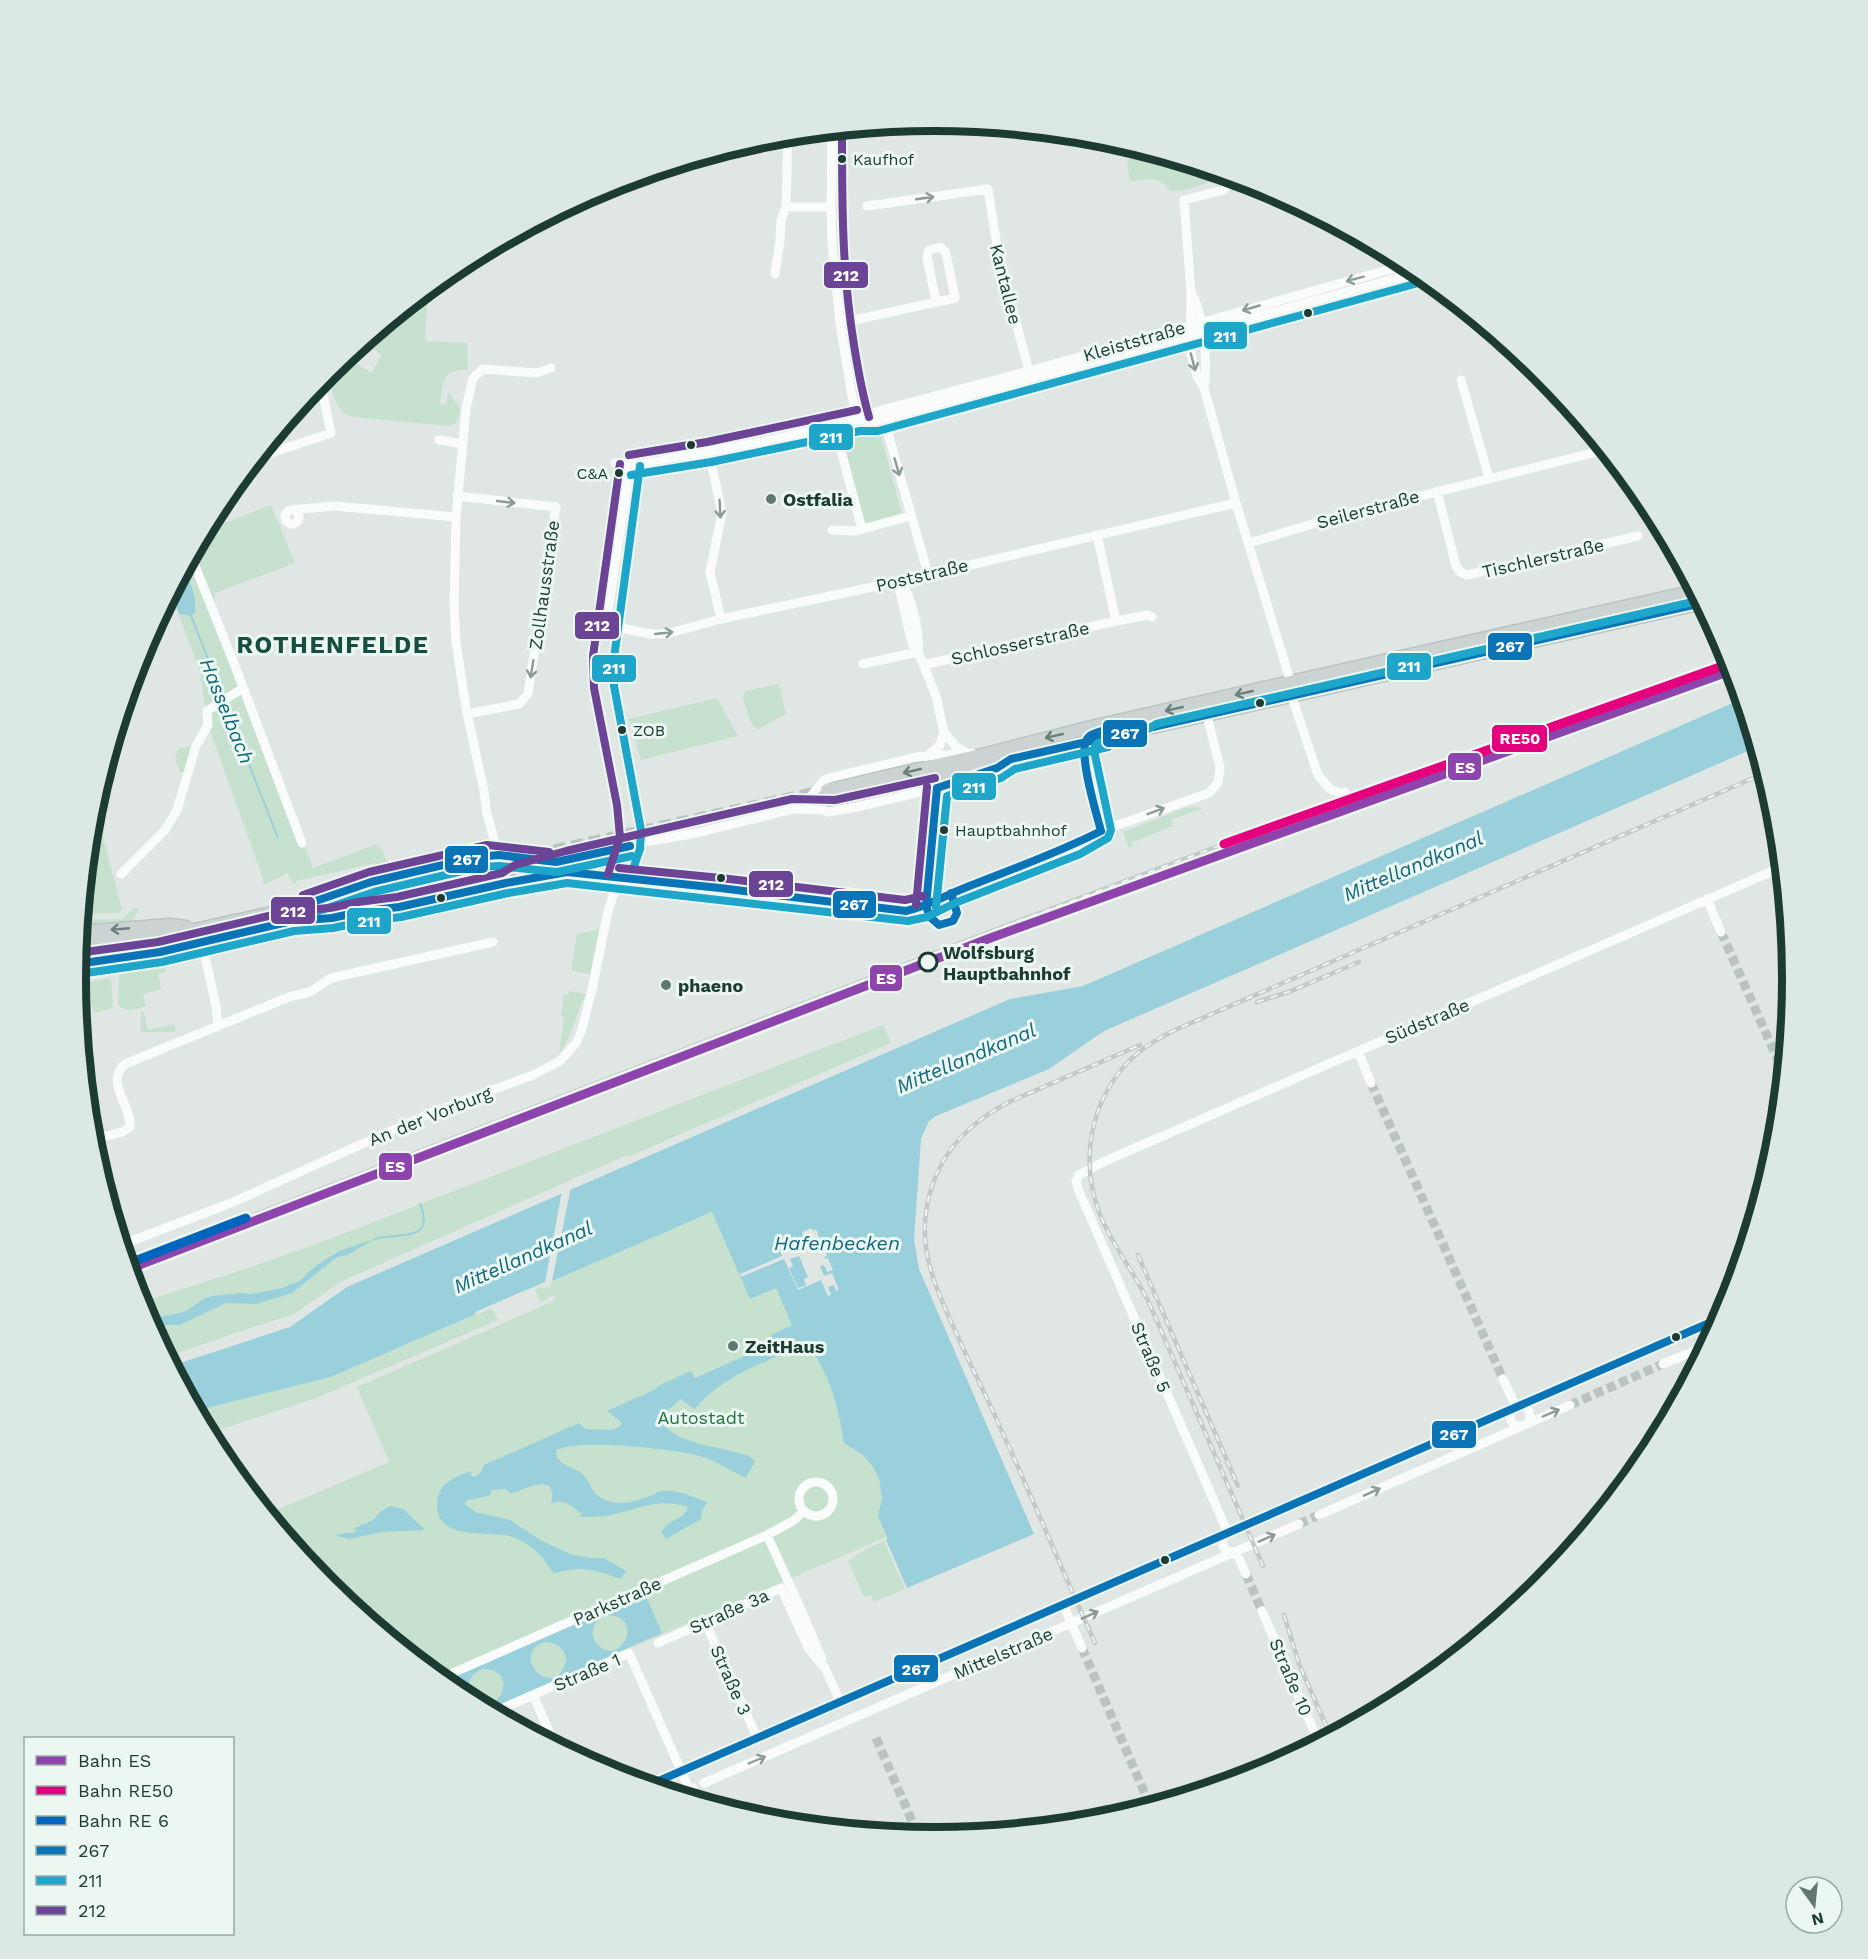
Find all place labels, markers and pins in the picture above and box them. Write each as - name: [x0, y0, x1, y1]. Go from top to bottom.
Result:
- place label: Kaufhof: [853, 150, 915, 169]
- marker: Kaufhof: [836, 153, 848, 165]
- unlabelled marker: [1302, 307, 1314, 319]
- unlabelled marker: [685, 439, 697, 451]
- place label: C&A: [576, 464, 608, 483]
- marker: C&A: [613, 467, 625, 479]
- place label: Ostfalia: [783, 489, 853, 510]
- marker: Ostfalia: [764, 492, 778, 506]
- unlabelled marker: [1254, 697, 1266, 709]
- place label: ZOB: [633, 721, 665, 740]
- marker: ZOB: [616, 724, 628, 736]
- place label: Hauptbahnhof: [955, 821, 1067, 840]
- marker: Hauptbahnhof: [938, 824, 950, 836]
- unlabelled marker: [715, 872, 727, 884]
- unlabelled marker: [435, 892, 447, 904]
- place label: Wolfsburg Hauptbahnhof: [943, 942, 1071, 984]
- marker: Wolfsburg Hauptbahnhof: [918, 952, 938, 972]
- place label: phaeno: [678, 975, 743, 996]
- marker: phaeno: [659, 978, 673, 992]
- unlabelled marker: [1670, 1331, 1682, 1343]
- place label: ZeitHaus: [745, 1336, 825, 1357]
- marker: ZeitHaus: [726, 1339, 740, 1353]
- unlabelled marker: [1159, 1554, 1171, 1566]

